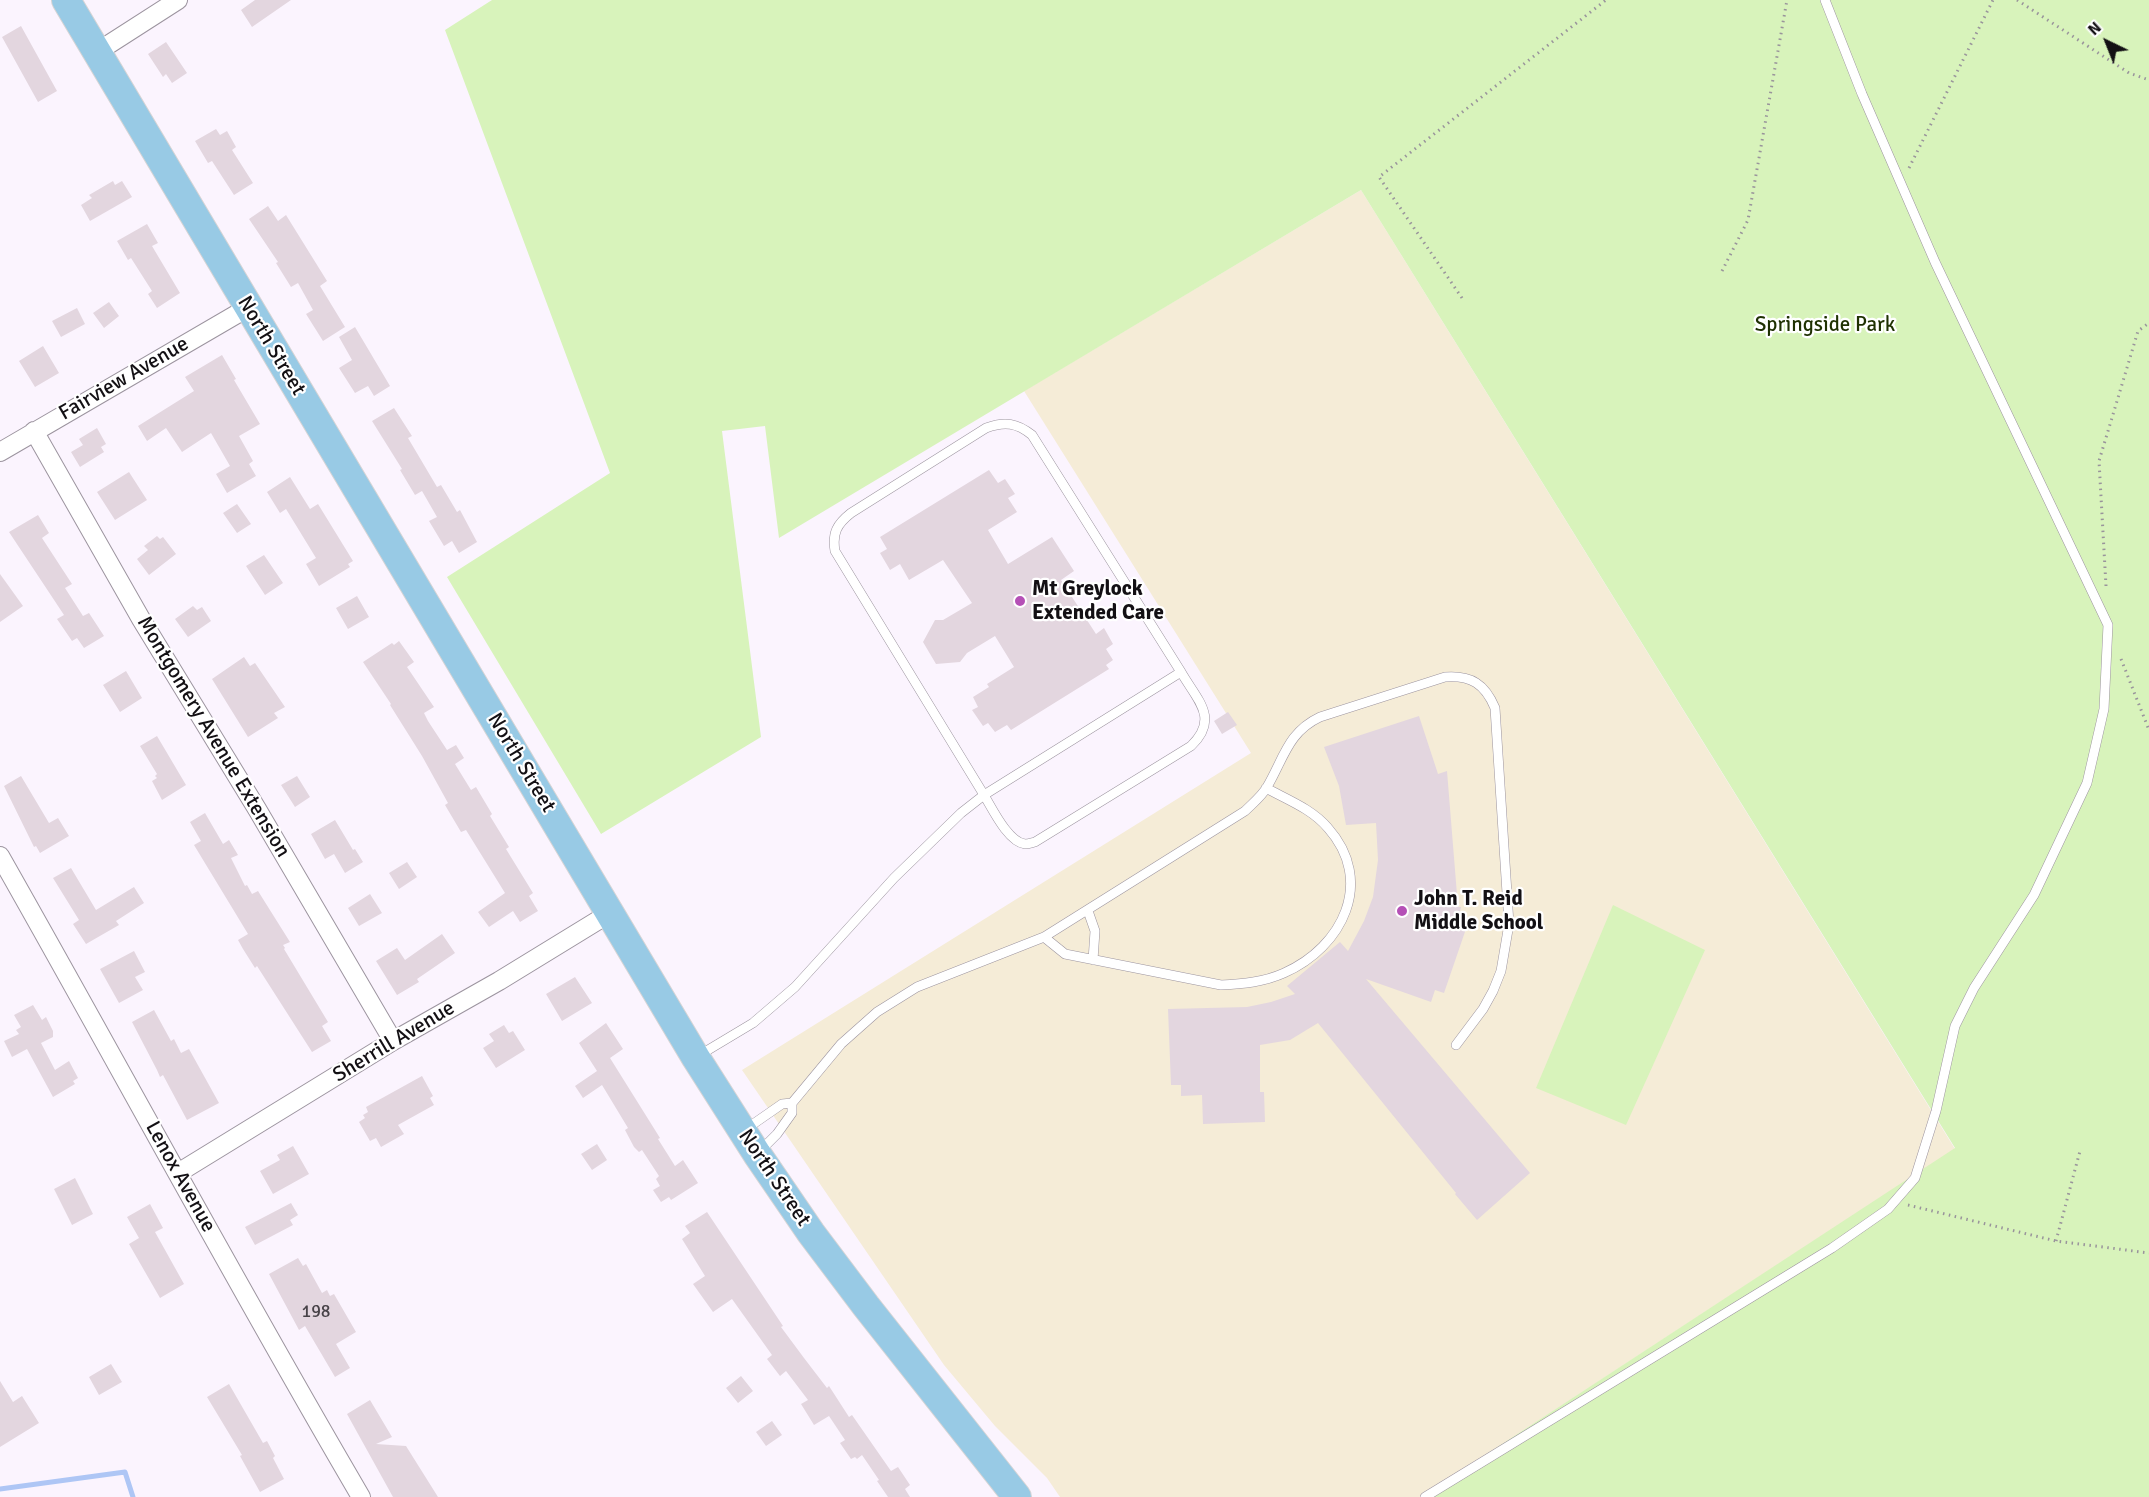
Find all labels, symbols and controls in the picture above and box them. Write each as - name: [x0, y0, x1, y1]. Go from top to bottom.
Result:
- north arrow: [2077, 12, 2137, 72]
- text: N: [2084, 18, 2106, 40]
- street label: North Street: [231, 292, 311, 400]
- park label: Springside Park: [1755, 312, 1895, 338]
- street label: Fairview Avenue: [55, 332, 193, 426]
- place label: Mt Greylock Extended Care: [1032, 576, 1164, 626]
- marker: Mt Greylock Extended Care: [1013, 594, 1027, 608]
- street label: Montgomery Avenue Extension: [131, 612, 295, 862]
- street label: North Street: [481, 709, 561, 817]
- place label: John T. Reid Middle School: [1414, 886, 1543, 936]
- marker: John T. Reid Middle School: [1395, 904, 1409, 918]
- street label: Sherrill Avenue: [329, 996, 459, 1088]
- street label: Lenox Avenue: [139, 1117, 221, 1237]
- street label: North Street: [732, 1125, 816, 1231]
- house number: 198: [301, 1301, 331, 1323]

